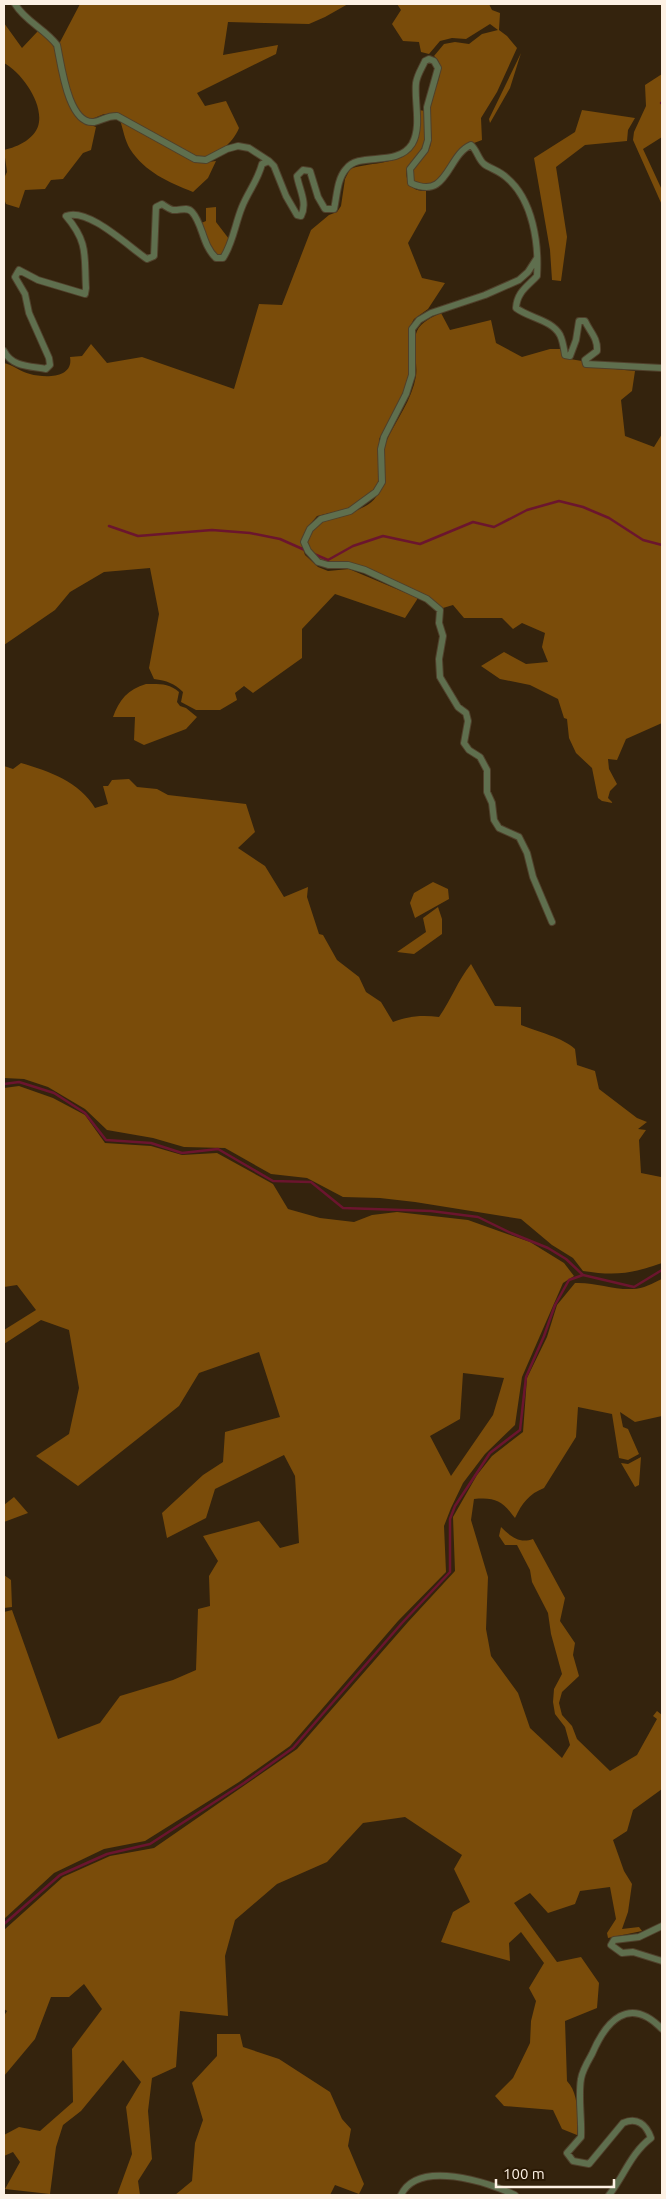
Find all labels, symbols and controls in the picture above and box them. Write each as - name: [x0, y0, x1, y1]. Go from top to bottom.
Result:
- scale bar: [496, 2156, 614, 2188]
- text: 100 m: [503, 2165, 545, 2182]

